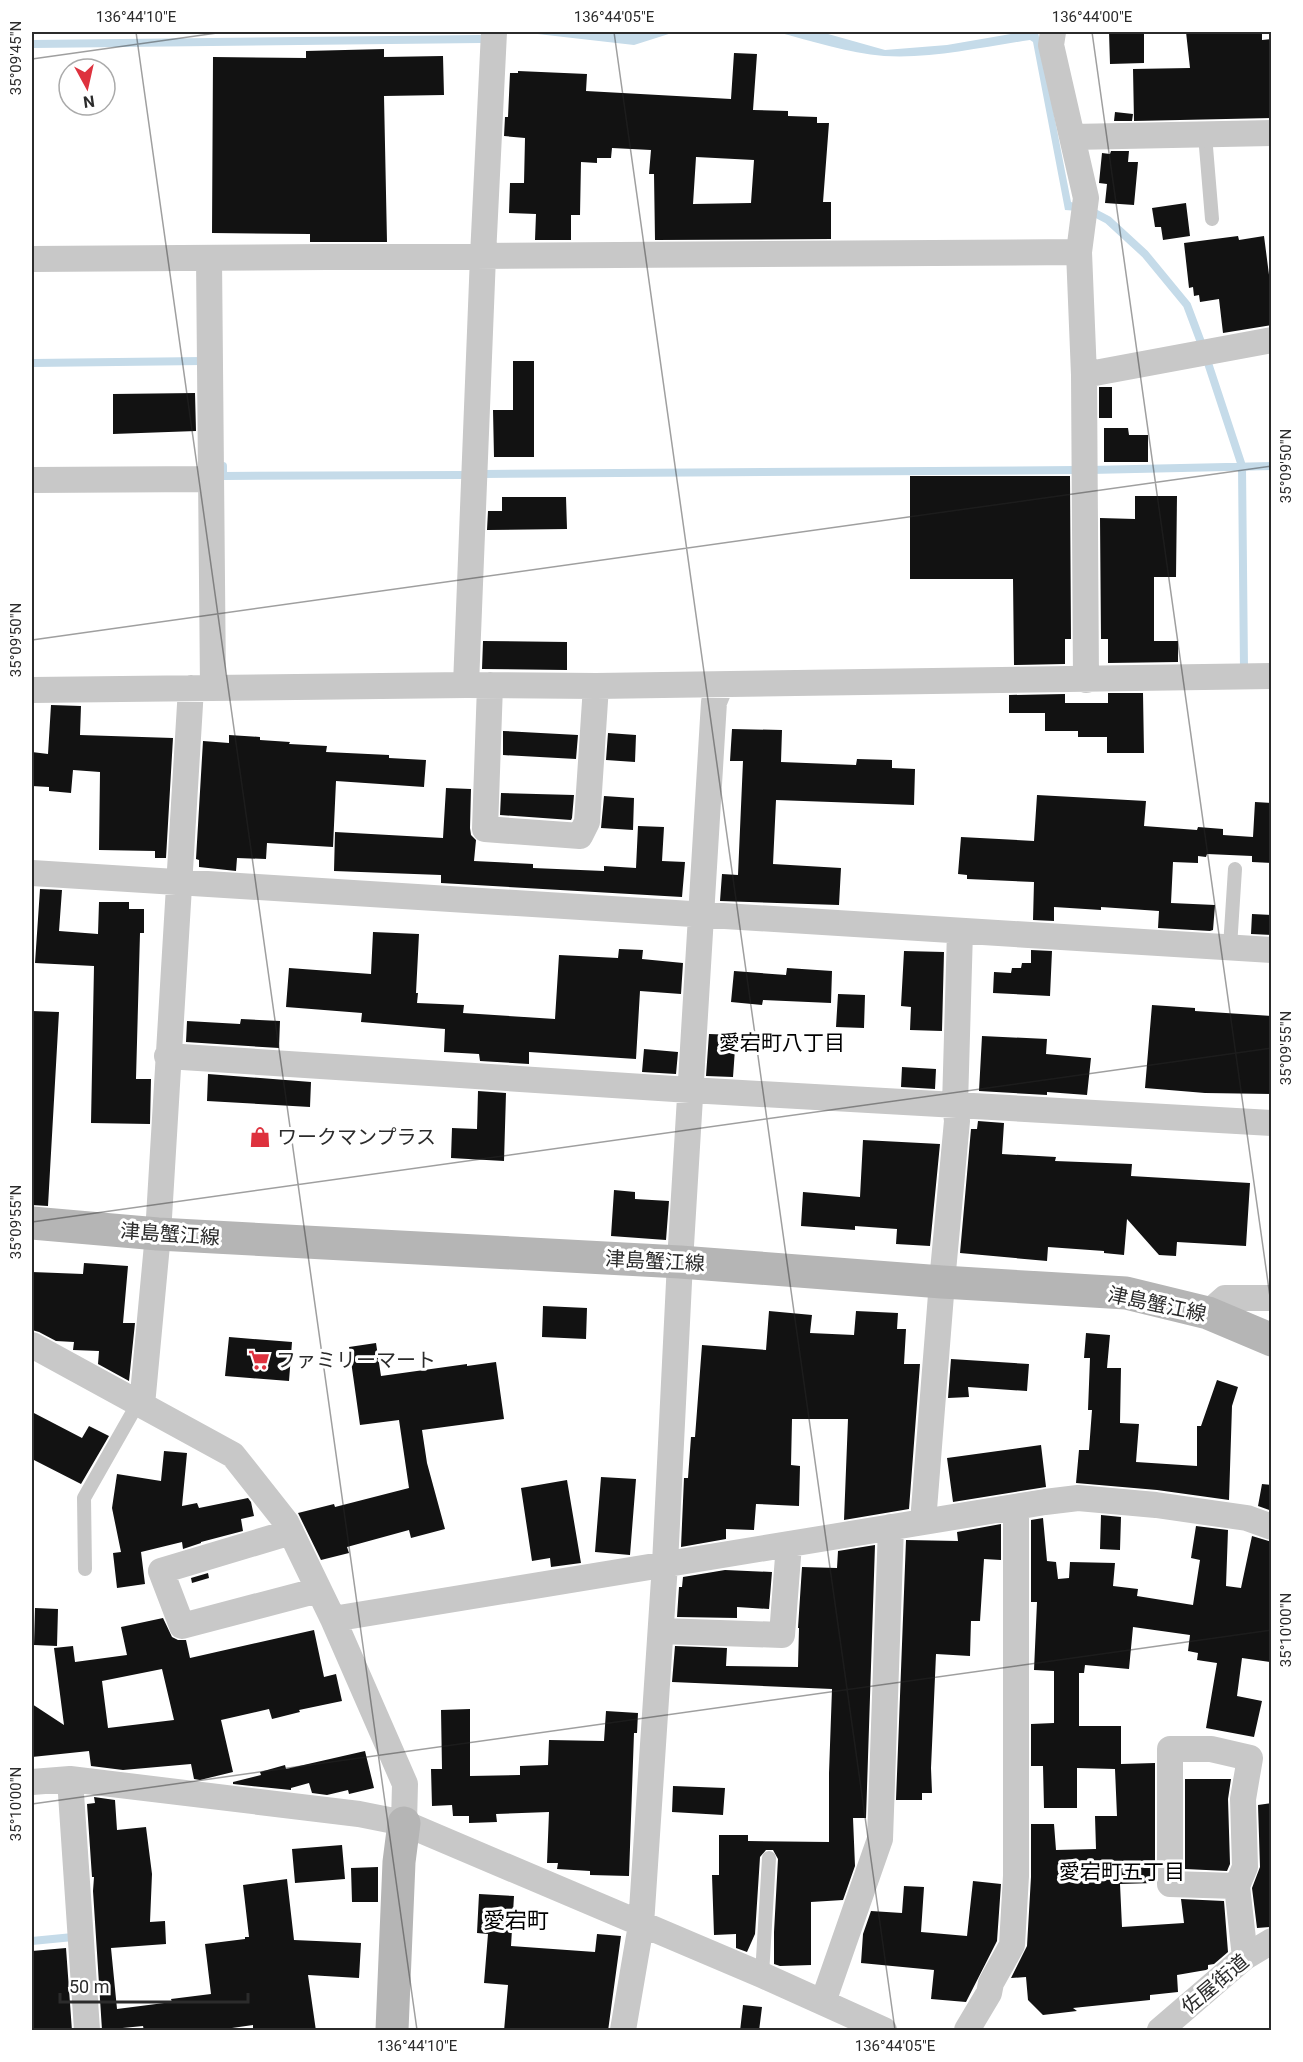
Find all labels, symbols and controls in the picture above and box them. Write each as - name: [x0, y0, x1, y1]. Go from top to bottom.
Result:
- text: 136°44'10"E: [96, 8, 177, 26]
- text: 136°44'05"E: [574, 8, 655, 26]
- text: 136°44'00"E: [1052, 8, 1133, 26]
- text: 35°09'45"N: [7, 21, 25, 95]
- north arrow: [57, 57, 117, 117]
- text: N: [82, 91, 96, 112]
- text: 35°09'50"N: [1277, 429, 1295, 503]
- text: 35°09'50"N: [7, 603, 25, 677]
- text: 35°09'55"N: [1277, 1011, 1295, 1085]
- district label: 愛宕町八丁目: [719, 1031, 845, 1055]
- shop icon: ワークマンプラス: [248, 1125, 272, 1149]
- place label: ワークマンプラス: [277, 1125, 436, 1149]
- text: 35°09'55"N: [7, 1185, 25, 1259]
- street label: 津島蟹江線: [119, 1219, 221, 1249]
- street label: 津島蟹江線: [604, 1246, 706, 1276]
- street label: 津島蟹江線: [1106, 1282, 1208, 1326]
- supermarket icon: ファミリーマート: [247, 1348, 271, 1372]
- place label: ファミリーマート: [276, 1348, 436, 1372]
- text: 35°10'00"N: [1277, 1593, 1295, 1667]
- text: 35°10'00"N: [7, 1767, 25, 1841]
- district label: 愛宕町五丁目: [1059, 1860, 1185, 1884]
- district label: 愛宕町: [483, 1908, 549, 1933]
- street label: 佐屋街道: [1177, 1949, 1253, 2019]
- scale bar: [60, 1966, 248, 2004]
- text: 50 m: [69, 1976, 109, 1997]
- text: 136°44'10"E: [377, 2037, 458, 2055]
- text: 136°44'05"E: [855, 2037, 936, 2055]

